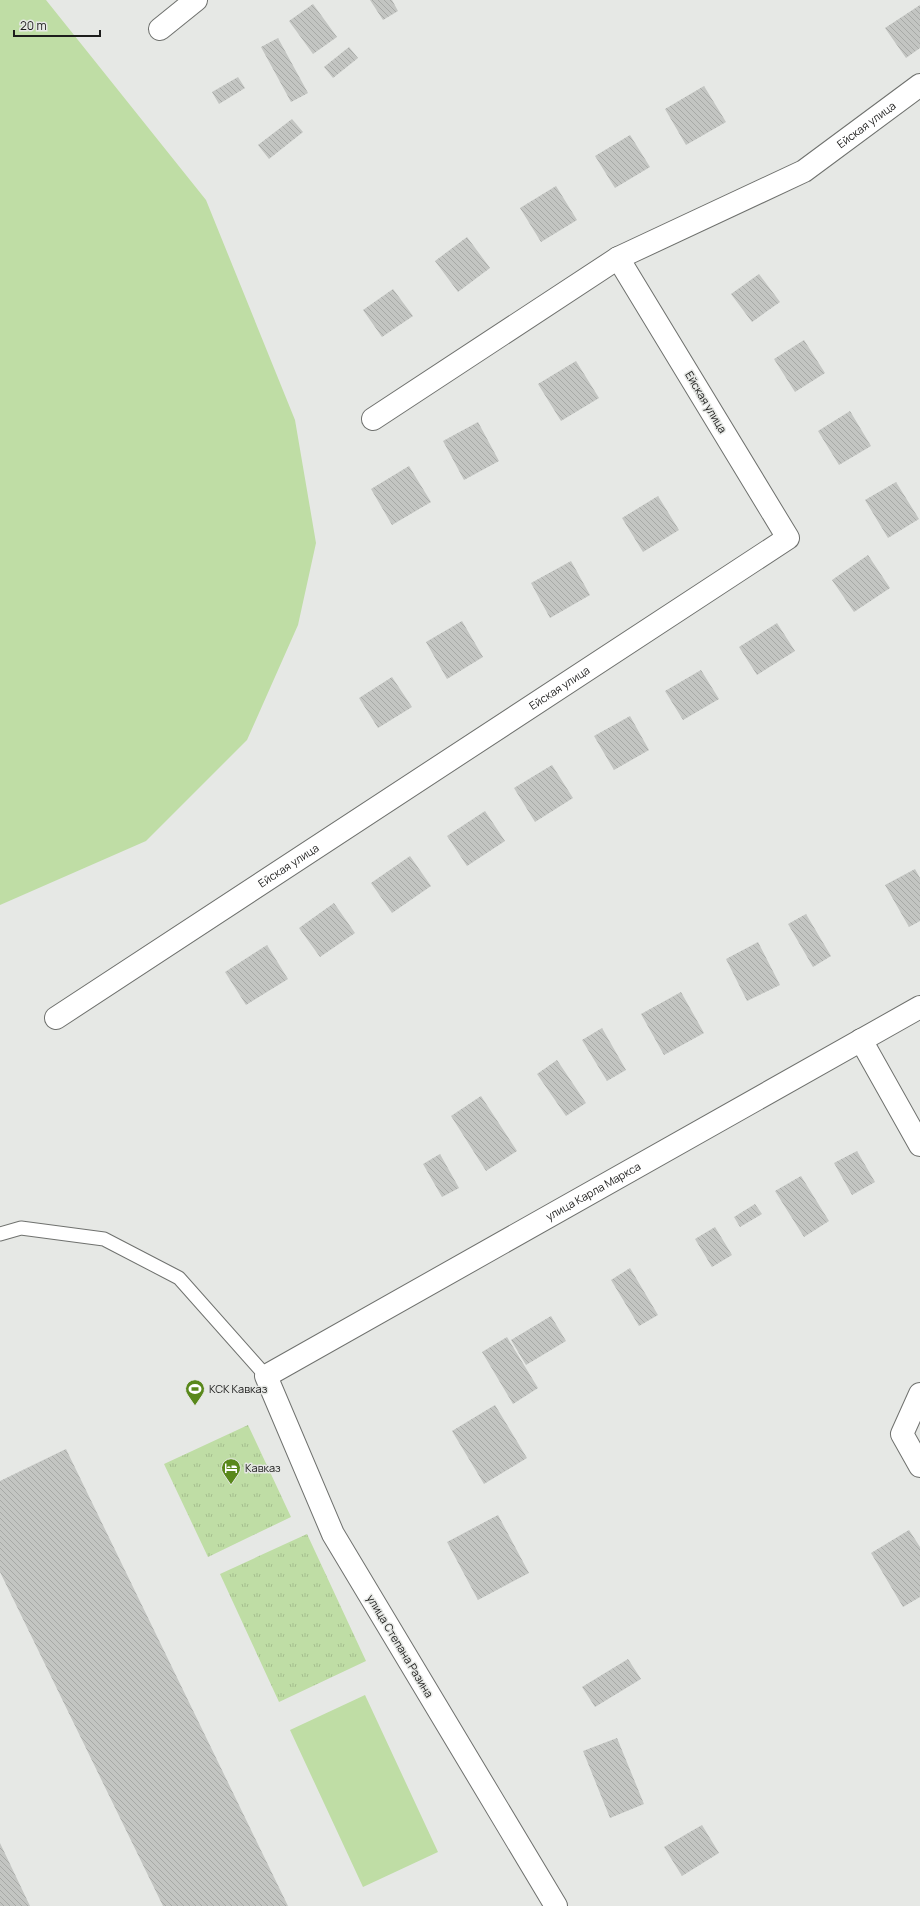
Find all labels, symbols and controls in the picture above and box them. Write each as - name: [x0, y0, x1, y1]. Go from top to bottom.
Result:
- scale bar: [14, 12, 100, 38]
- text: 20 m: [20, 17, 47, 34]
- street label: Ейская улица: [834, 98, 898, 151]
- street label: Ейская улица: [682, 368, 731, 435]
- street label: Ейская улица: [526, 662, 592, 713]
- street label: Ейская улица: [255, 840, 321, 891]
- street label: улица Карла Маркса: [543, 1158, 643, 1224]
- sports icon: КСК Кавказ: [184, 1378, 206, 1406]
- place label: КСК Кавказ: [209, 1381, 268, 1396]
- hotel icon: Кавказ: [220, 1457, 242, 1485]
- place label: Кавказ: [245, 1460, 281, 1475]
- street label: улица Степана Разина: [364, 1592, 437, 1700]

